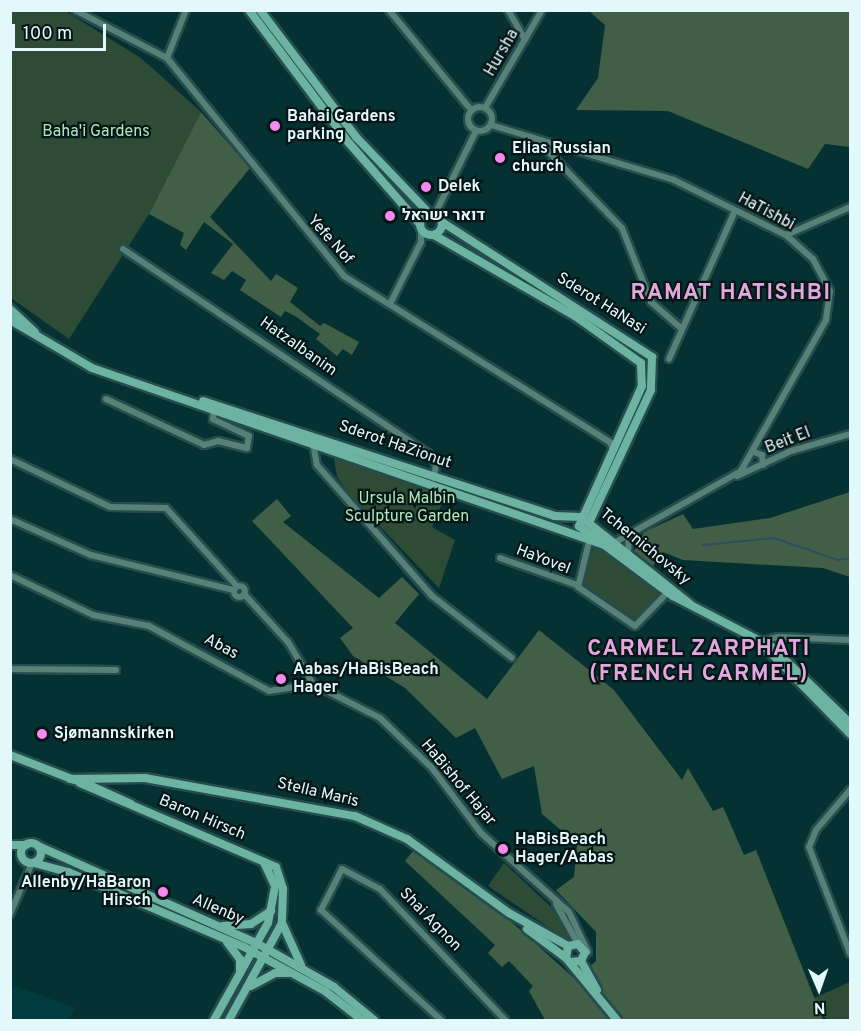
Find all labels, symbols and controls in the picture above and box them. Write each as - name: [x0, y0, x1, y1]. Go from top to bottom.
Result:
- scale bar: [15, 12, 110, 50]
- text: 100 m: [23, 23, 72, 46]
- street label: Hursha: [481, 26, 523, 80]
- place label: Bahai Gardens parking: [287, 107, 396, 145]
- marker: Bahai Gardens parking: [268, 119, 282, 133]
- park label: Baha'i Gardens: [42, 122, 150, 142]
- place label: Elias Russian church: [512, 139, 611, 177]
- marker: Elias Russian church: [493, 151, 507, 165]
- place label: Delek: [438, 177, 481, 197]
- marker: Delek: [419, 180, 433, 194]
- street label: HaTishbi: [734, 189, 798, 235]
- place label: דואר ישראל: [402, 206, 485, 226]
- marker: דואר ישראל: [383, 209, 397, 223]
- street label: Yefe Nof: [303, 211, 357, 269]
- street label: Sderot HaNasi: [553, 269, 649, 339]
- district label: RAMAT HATISHBI: [631, 281, 831, 307]
- street label: Hatzalbanim: [256, 313, 340, 381]
- street label: Sderot HaZionut: [336, 417, 454, 473]
- street label: Beit El: [763, 424, 813, 458]
- park label: Ursula Malbin Sculpture Garden: [345, 489, 469, 527]
- street label: Tchernichovsky: [596, 505, 694, 589]
- street label: HaYovel: [513, 541, 573, 579]
- street label: Abas: [201, 630, 241, 664]
- district label: CARMEL ZARPHATI (FRENCH CARMEL): [587, 636, 811, 688]
- place label: Aabas/HaBisBeach Hager: [293, 660, 439, 698]
- marker: Aabas/HaBisBeach Hager: [274, 672, 288, 686]
- place label: Sjømannskirken: [54, 724, 174, 744]
- marker: Sjømannskirken: [35, 727, 49, 741]
- street label: HaBishof Hajar: [416, 736, 500, 830]
- street label: Stella Maris: [275, 774, 361, 812]
- street label: Baron Hirsch: [156, 791, 248, 845]
- place label: HaBisBeach Hager/Aabas: [515, 830, 614, 868]
- marker: HaBisBeach Hager/Aabas: [496, 842, 510, 856]
- place label: Allenby/HaBaron Hirsch: [21, 873, 151, 911]
- street label: Shai Agnon: [395, 884, 465, 956]
- marker: Allenby/HaBaron Hirsch: [156, 885, 170, 899]
- street label: Allenby: [189, 891, 247, 929]
- north arrow: [789, 959, 849, 1019]
- text: N: [814, 997, 826, 1017]

